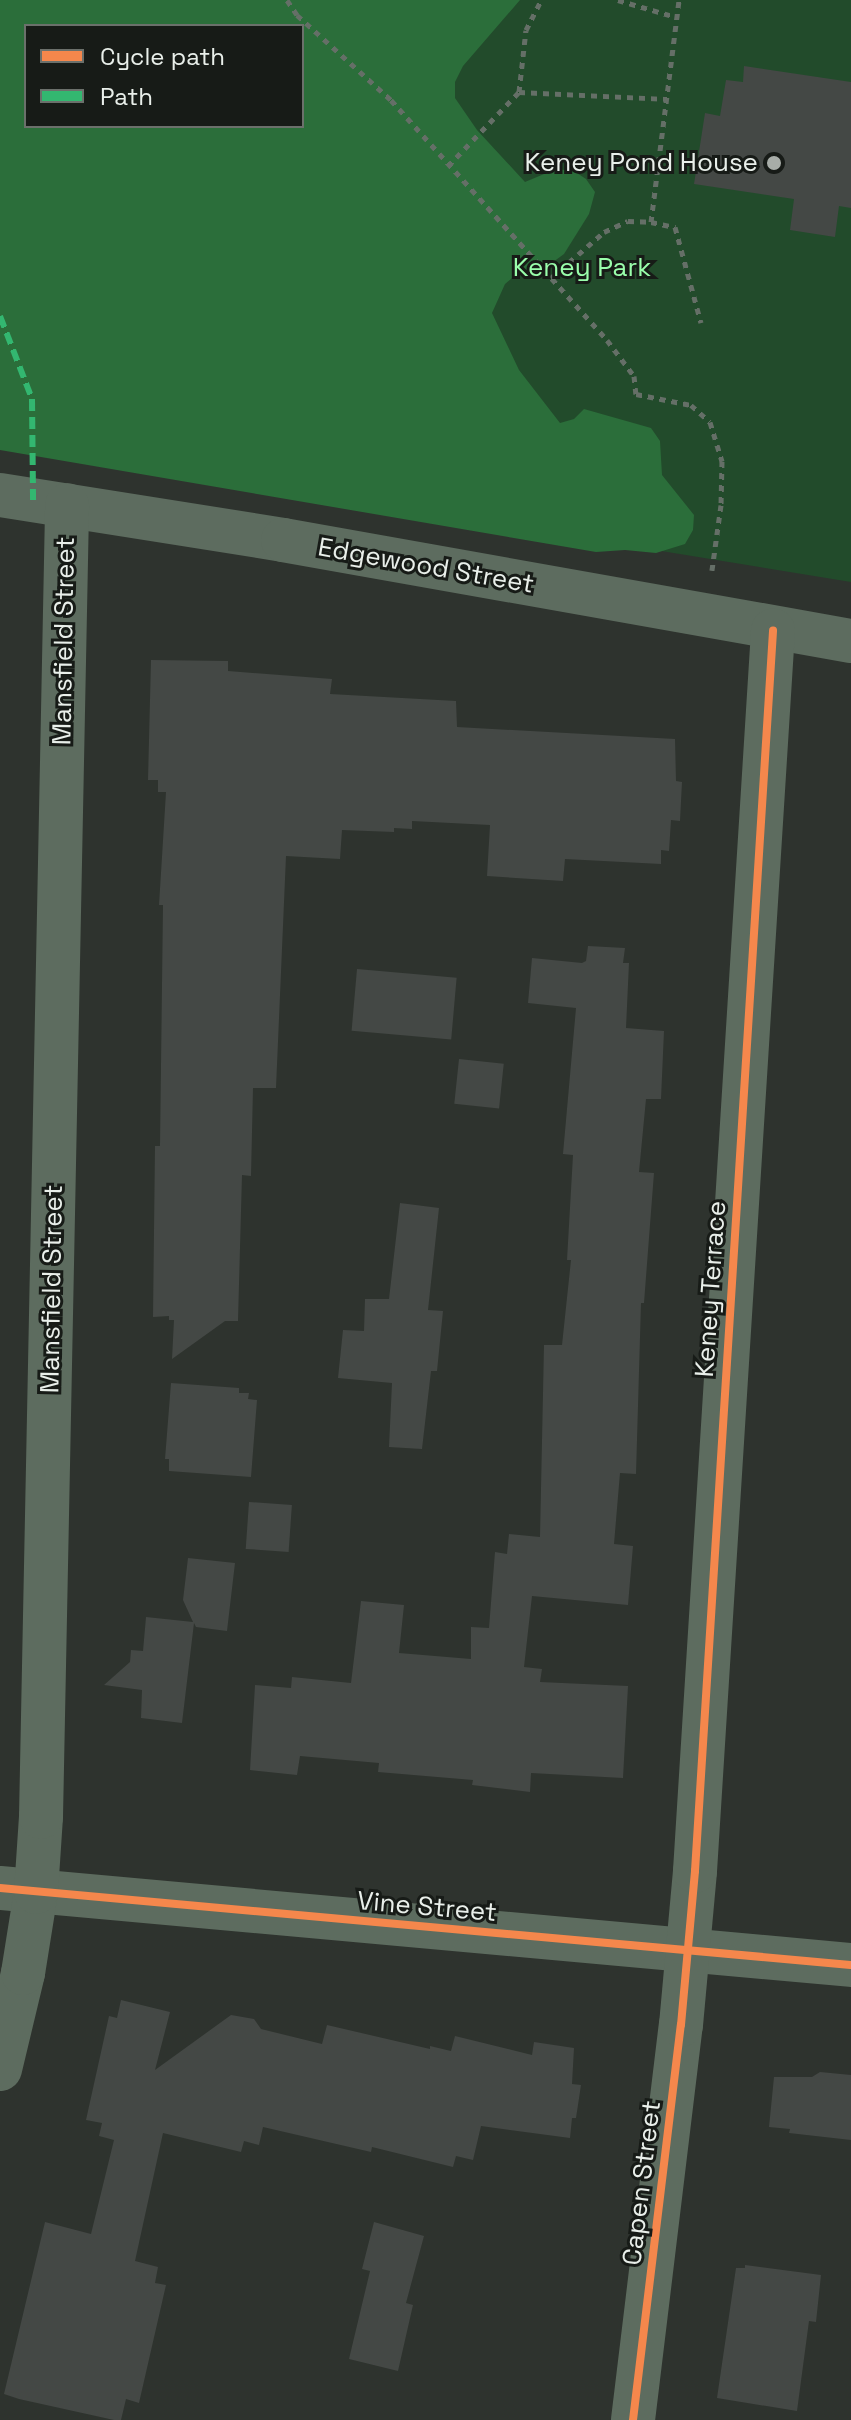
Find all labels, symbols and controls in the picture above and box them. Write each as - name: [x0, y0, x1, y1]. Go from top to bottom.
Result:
- legend: [24, 24, 304, 128]
- text: Cycle path: [100, 41, 225, 72]
- text: Path: [100, 81, 153, 112]
- place label: Keney Pond House: [525, 147, 758, 179]
- marker: Keney Pond House: [765, 154, 783, 172]
- park label: Keney Park: [513, 252, 651, 284]
- street label: Edgewood Street: [316, 532, 536, 600]
- street label: Mansfield Street: [47, 536, 81, 746]
- street label: Mansfield Street: [35, 1184, 69, 1394]
- street label: Keney Terrace: [689, 1199, 733, 1379]
- street label: Vine Street: [356, 1885, 498, 1929]
- street label: Capen Street: [616, 2099, 668, 2267]

